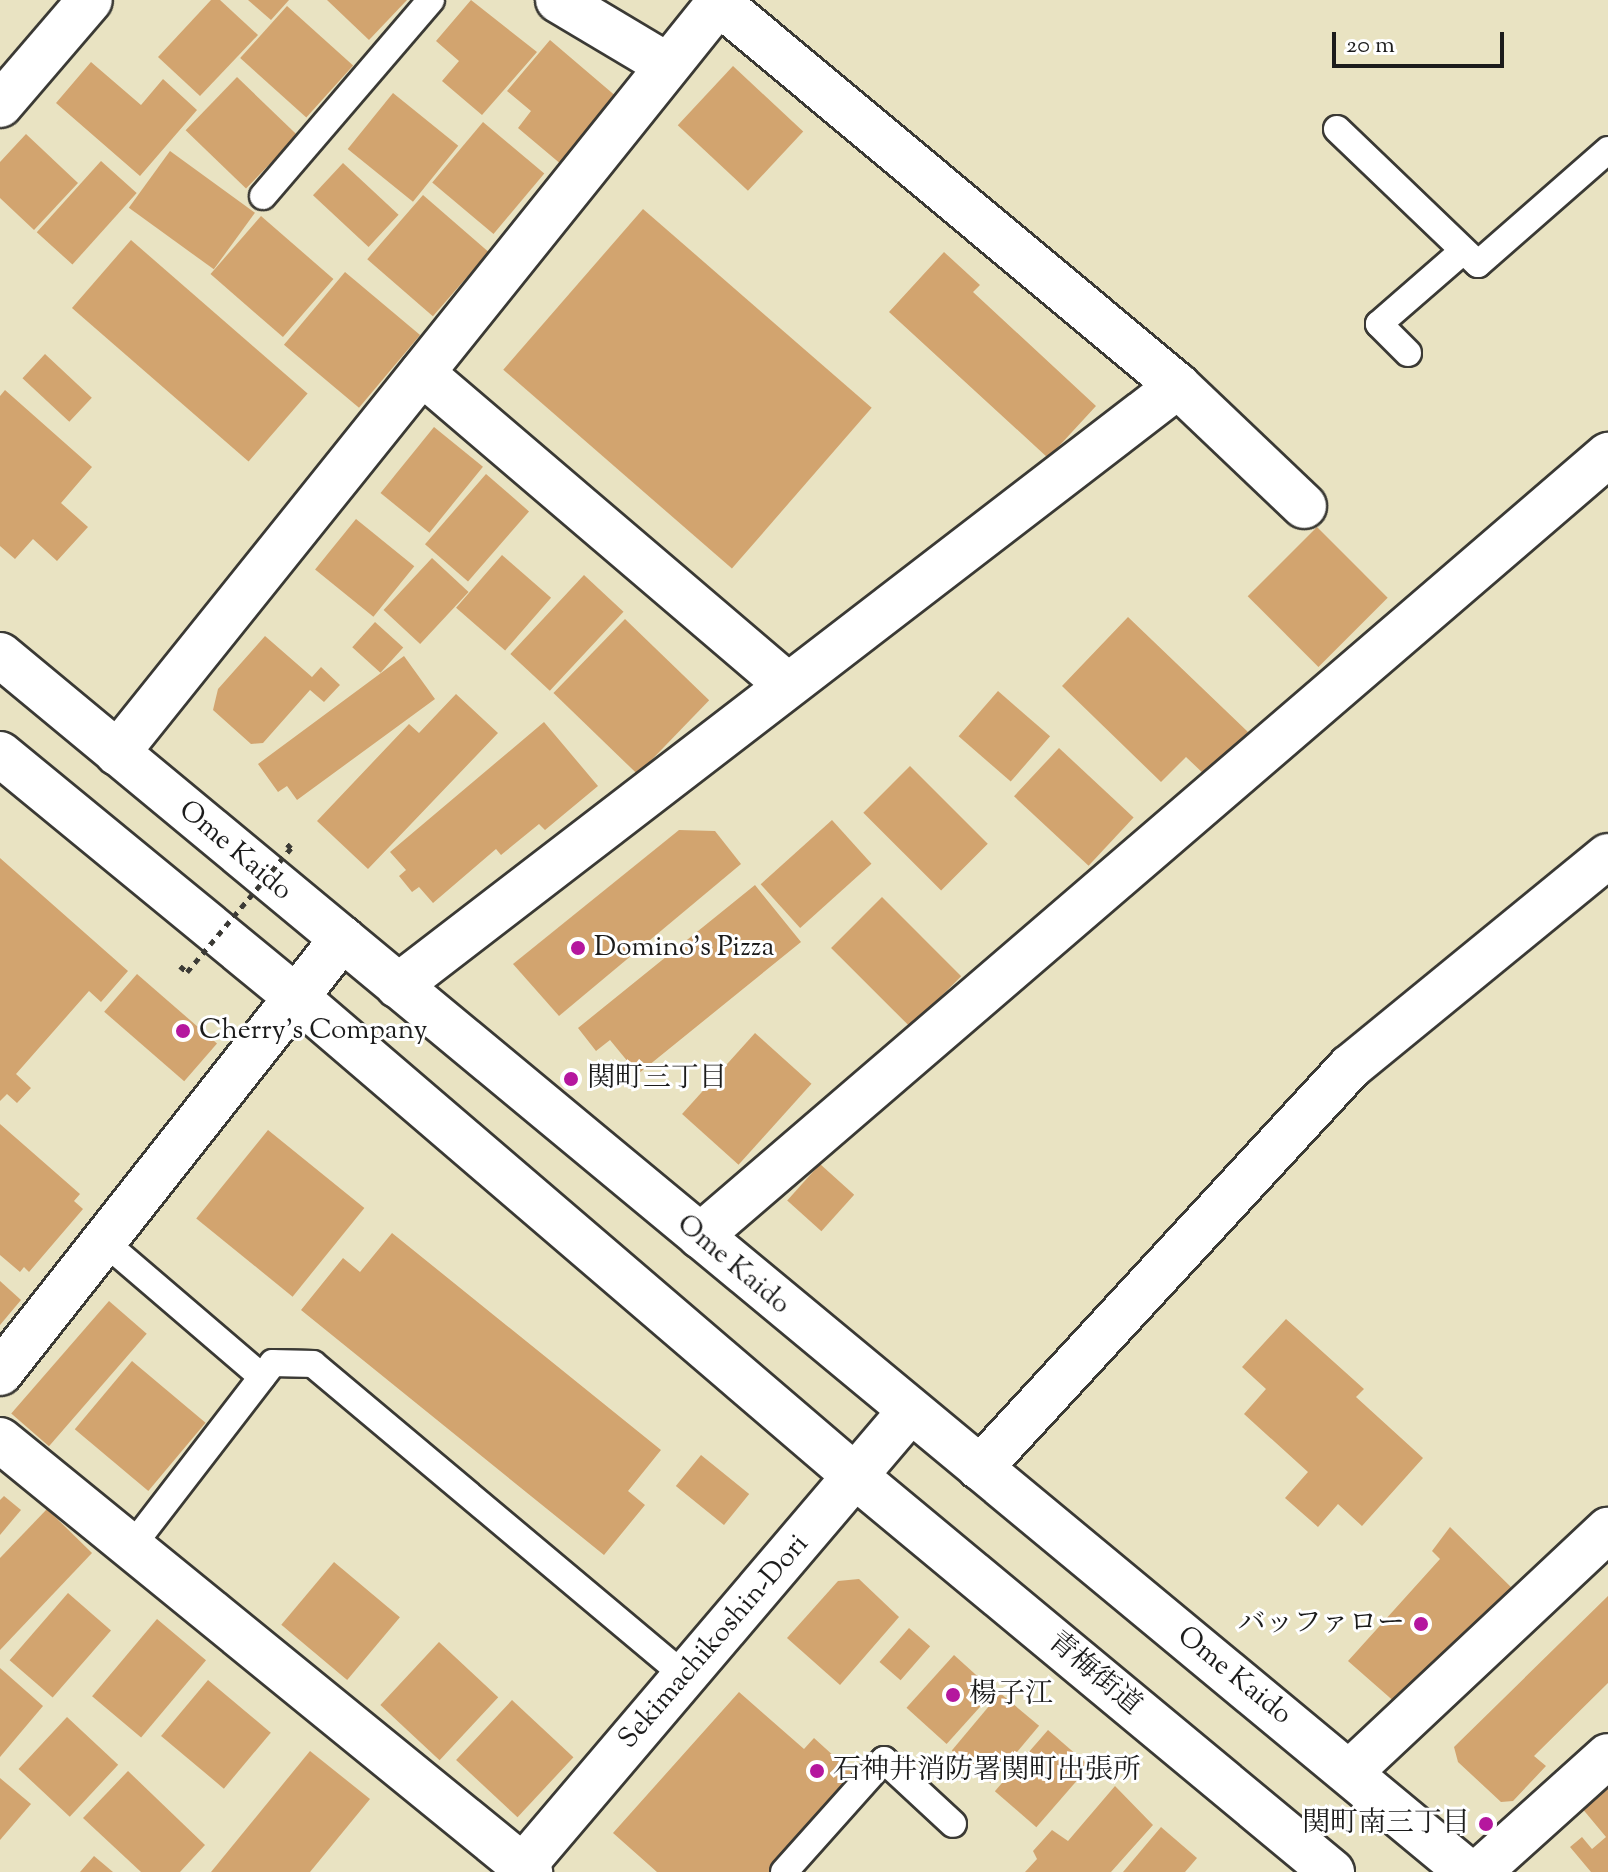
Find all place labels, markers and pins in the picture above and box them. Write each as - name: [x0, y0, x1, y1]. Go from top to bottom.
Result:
- place label: Domino's Pizza: [594, 931, 774, 965]
- marker: Domino's Pizza: [569, 939, 587, 957]
- place label: Cherry's Company: [199, 1014, 427, 1048]
- marker: Cherry's Company: [174, 1022, 192, 1040]
- place label: 関町三丁目: [587, 1062, 727, 1096]
- marker: 関町三丁目: [562, 1070, 580, 1088]
- place label: バッファロー: [1237, 1607, 1405, 1641]
- marker: バッファロー: [1412, 1615, 1430, 1633]
- place label: 楊子江: [969, 1678, 1053, 1712]
- marker: 楊子江: [944, 1686, 962, 1704]
- place label: 石神井消防署関町出張所: [833, 1754, 1141, 1788]
- marker: 石神井消防署関町出張所: [808, 1762, 826, 1780]
- place label: 関町南三丁目: [1302, 1807, 1470, 1841]
- marker: 関町南三丁目: [1477, 1815, 1495, 1833]

